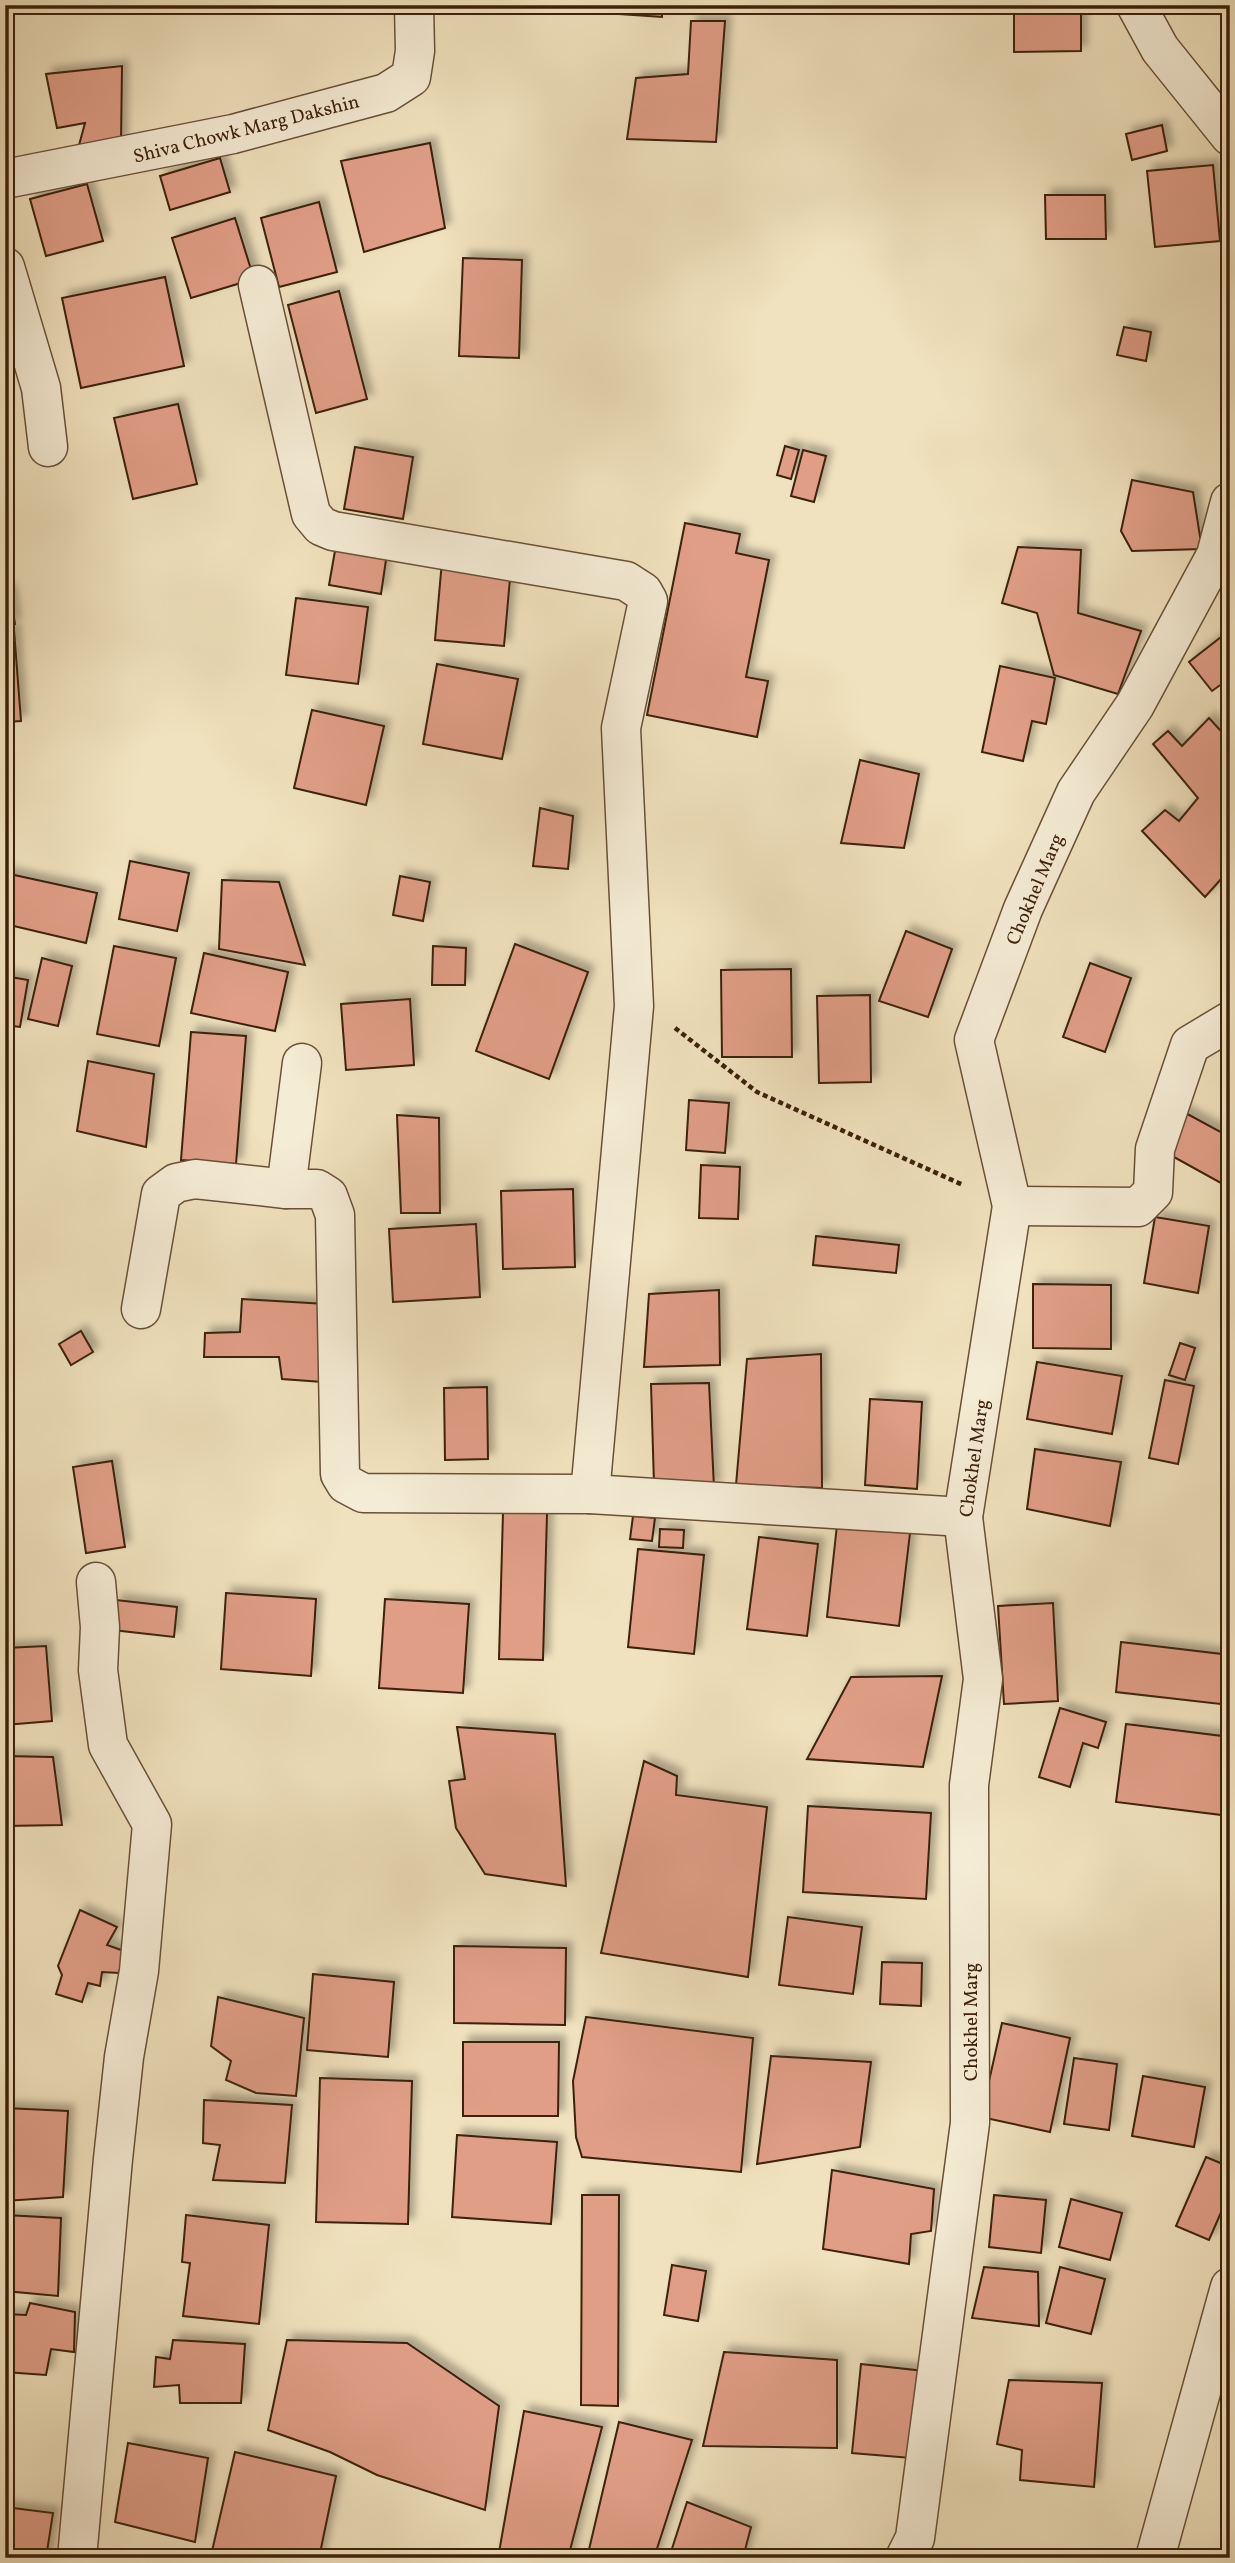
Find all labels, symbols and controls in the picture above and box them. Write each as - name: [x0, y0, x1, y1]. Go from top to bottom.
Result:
- street label: Shiva Chowk Marg Dakshin: [131, 89, 362, 171]
- street label: Chokhel Marg: [1001, 830, 1071, 949]
- street label: Chokhel Marg: [954, 1398, 996, 1519]
- street label: Chokhel Marg: [959, 1963, 985, 2081]

